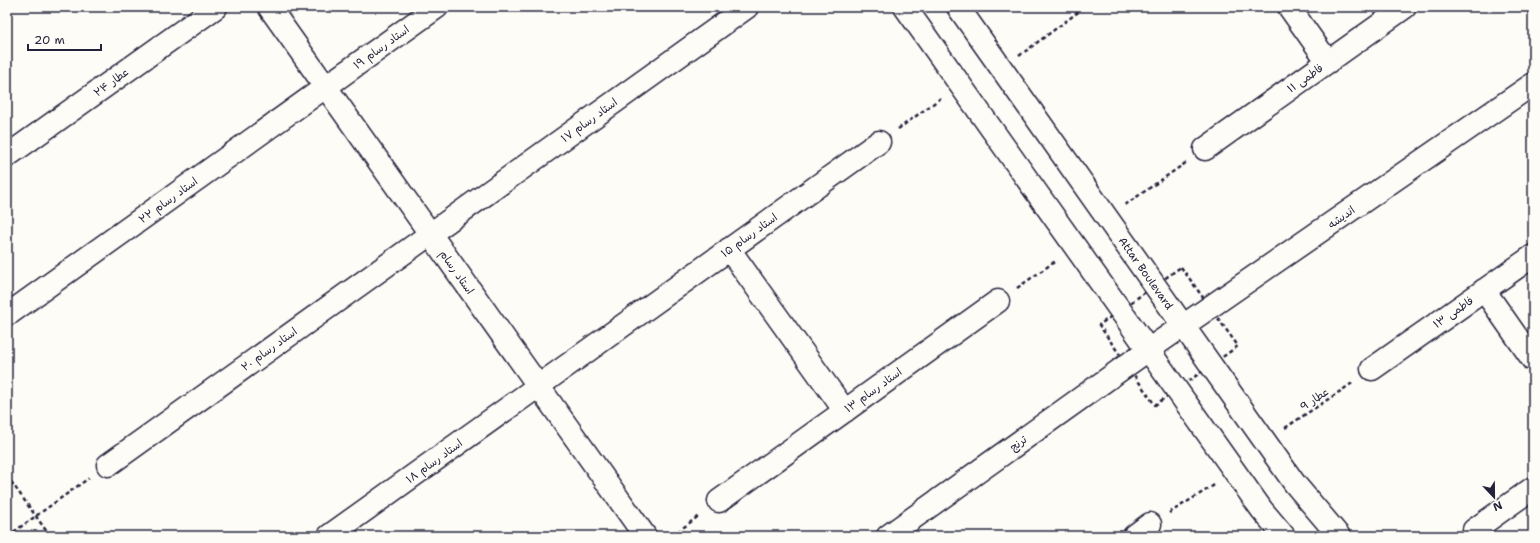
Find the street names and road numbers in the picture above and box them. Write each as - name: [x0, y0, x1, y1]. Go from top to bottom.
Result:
- street label: استاد رسام ۱۹: [350, 22, 413, 74]
- street label: فاطمی ۱۱: [1284, 61, 1326, 96]
- street label: عطار ۲۴: [91, 65, 132, 100]
- street label: استاد رسام ۱۷: [558, 95, 621, 147]
- street label: استاد رسام ۲۲: [136, 174, 201, 228]
- street label: اندیشه: [1325, 203, 1358, 232]
- street label: استاد رسام ۱۵: [718, 210, 781, 262]
- street label: Attar Boulevard: [1115, 234, 1177, 313]
- street label: استاد رسام: [435, 247, 477, 298]
- street label: فاطمی ۱۳: [1430, 293, 1476, 332]
- street label: استاد رسام ۲۰: [238, 324, 301, 376]
- street label: استاد رسام ۱۳: [842, 364, 906, 417]
- street label: عطار 9: [1297, 384, 1332, 415]
- street label: ترنج: [1007, 432, 1031, 455]
- street label: استاد رسام ۱۸: [403, 436, 466, 488]

